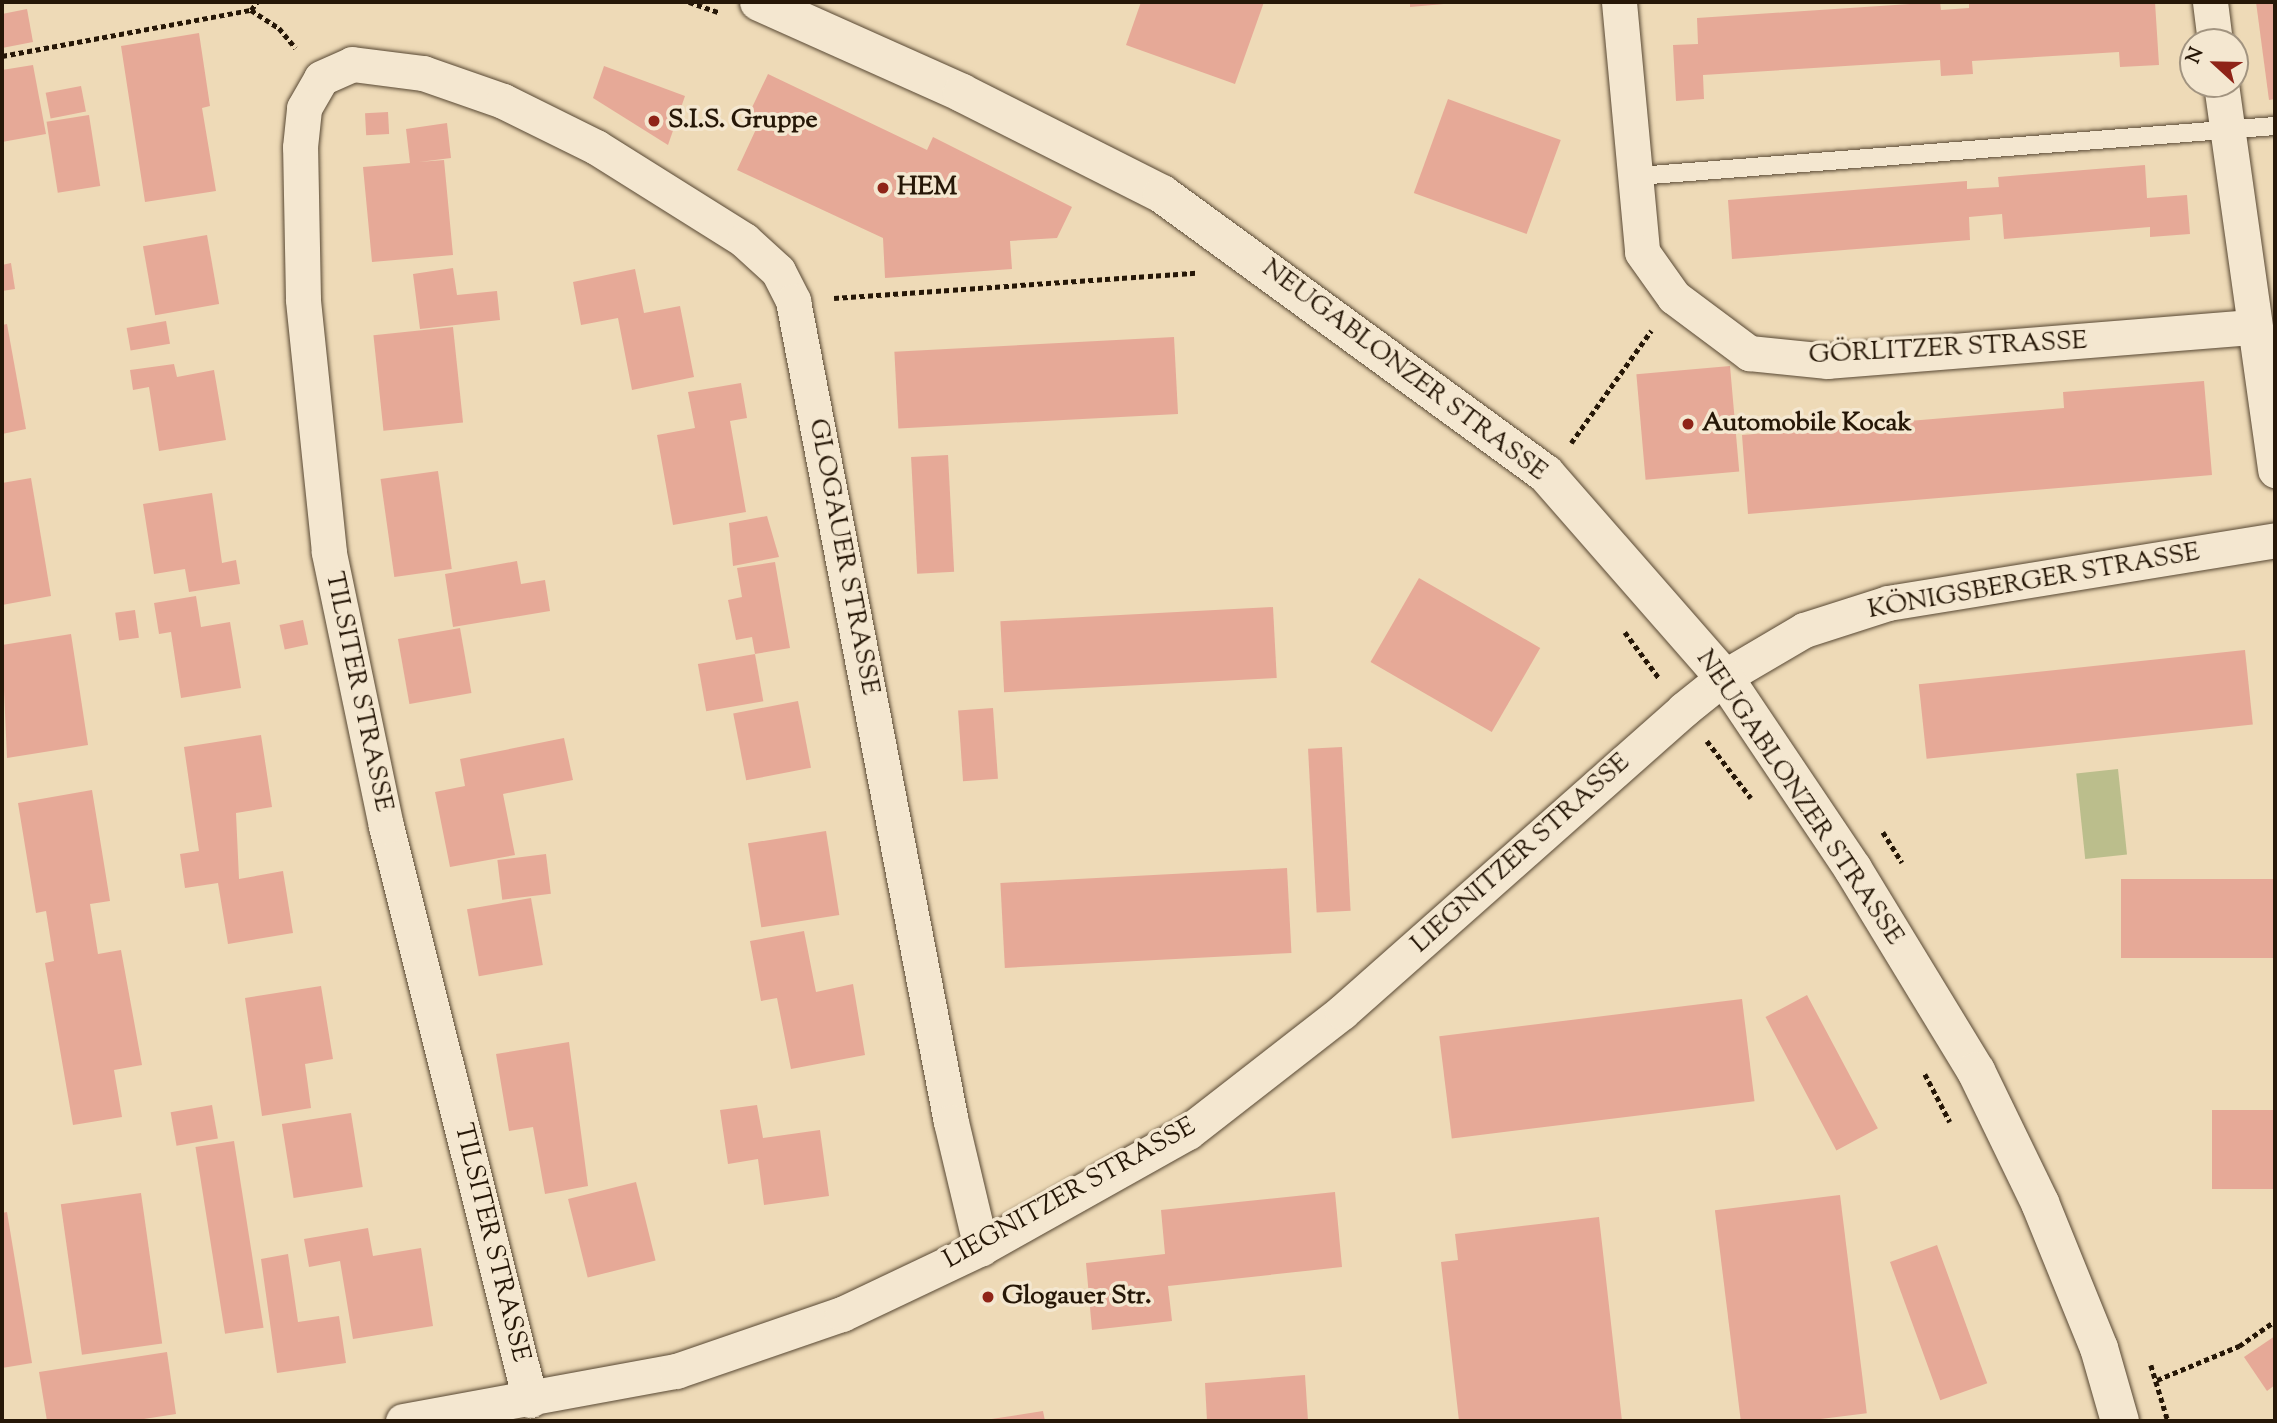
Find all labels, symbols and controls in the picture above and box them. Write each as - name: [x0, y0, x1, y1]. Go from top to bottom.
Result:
- north arrow: [2179, 28, 2249, 98]
- text: N: [2181, 44, 2211, 68]
- place label: S.I.S. Gruppe: [668, 105, 818, 137]
- marker: S.I.S. Gruppe: [646, 113, 662, 129]
- place label: HEM: [897, 172, 957, 204]
- marker: HEM: [875, 180, 891, 196]
- street label: NEUGABLONZER STRASSE: [1255, 254, 1553, 488]
- street label: GÖRLITZER STRASSE: [1808, 326, 2088, 372]
- place label: Automobile Kocak: [1702, 408, 1912, 440]
- street label: GLOGAUER STRASSE: [801, 416, 885, 698]
- marker: Automobile Kocak: [1680, 416, 1696, 432]
- street label: KÖNIGSBERGER STRASSE: [1866, 537, 2202, 627]
- street label: TILSITER STRASSE: [317, 569, 399, 815]
- street label: NEUGABLONZER STRASSE: [1688, 645, 1910, 951]
- street label: LIEGNITZER STRASSE: [1405, 748, 1637, 960]
- street label: LIEGNITZER STRASSE: [939, 1112, 1201, 1276]
- street label: TILSITER STRASSE: [446, 1121, 536, 1365]
- place label: Glogauer Str.: [1002, 1281, 1152, 1313]
- marker: Glogauer Str.: [980, 1289, 996, 1305]

